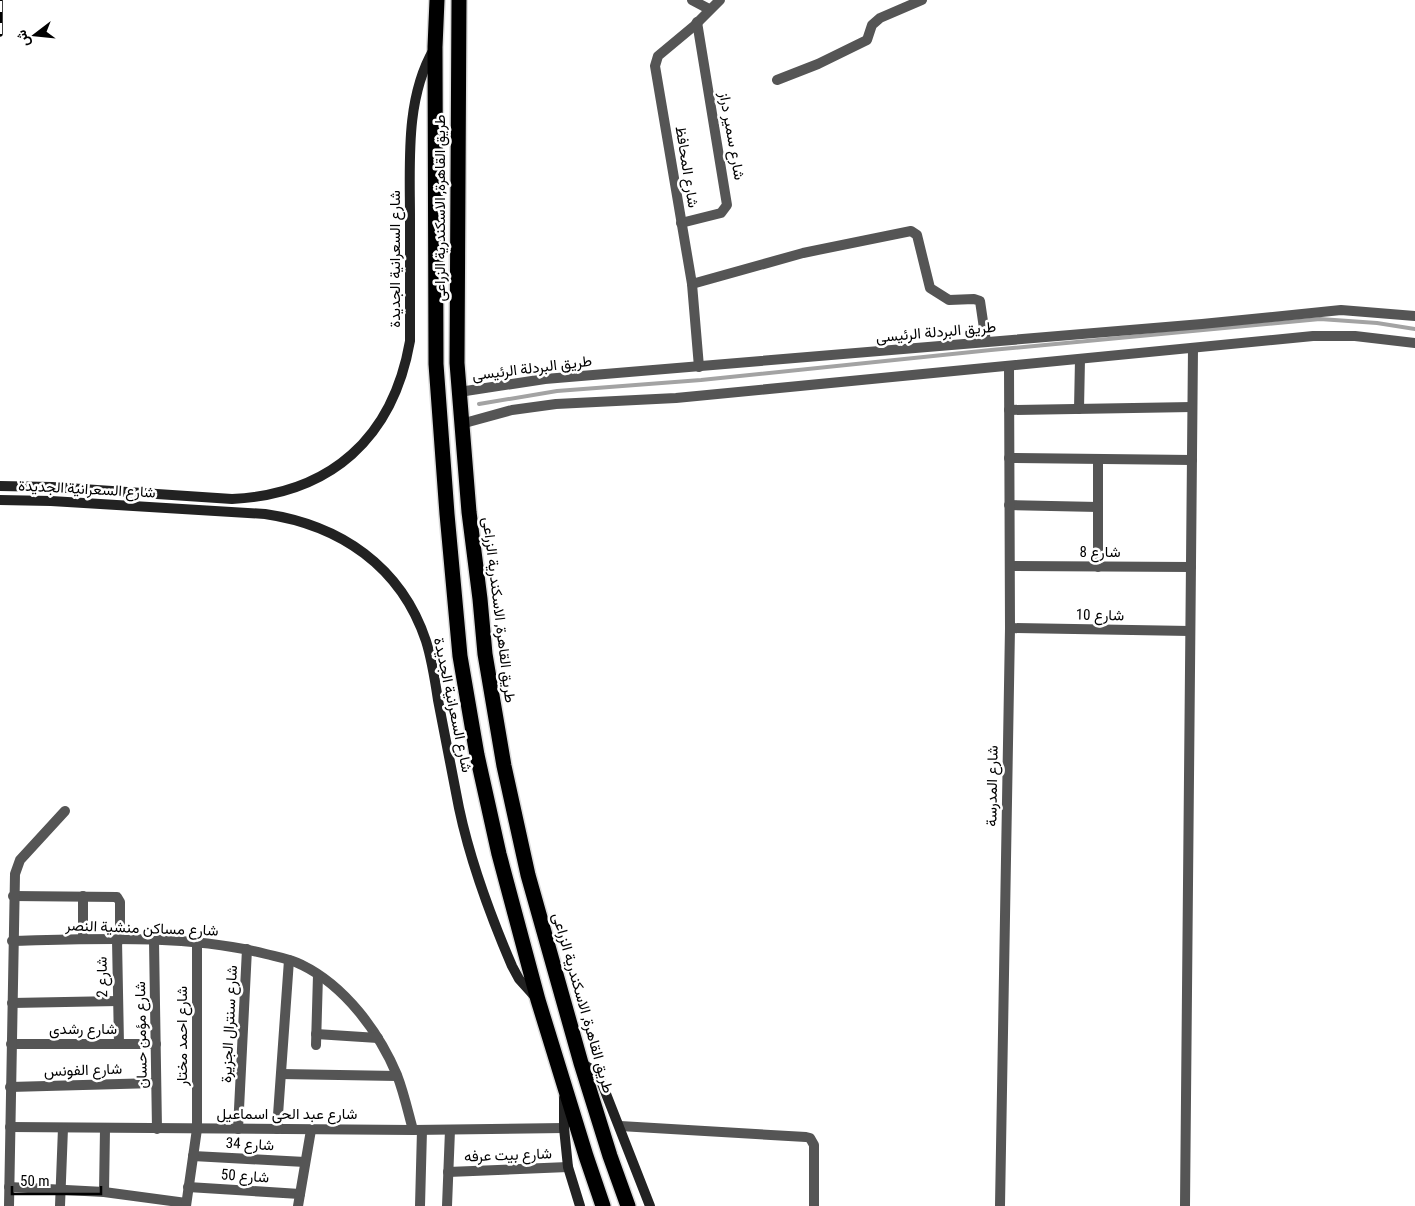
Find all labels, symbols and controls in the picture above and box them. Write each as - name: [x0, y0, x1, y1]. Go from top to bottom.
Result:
- north arrow: [10, 10, 60, 60]
- text: ش: [12, 28, 33, 49]
- street label: شارع سمير دراز: [713, 90, 749, 182]
- street label: طريق القاهرة, الاسكندرية الزراعى: [431, 114, 450, 301]
- street label: شارع المحافظ: [670, 125, 702, 210]
- street label: شارع السعرانية الجديدة: [386, 190, 406, 328]
- street label: طريق البردلة الرئيسى: [875, 318, 997, 347]
- street label: طريق البردلة الرئيسى: [471, 352, 593, 385]
- street label: شارع السعرانية الجديدة: [18, 476, 156, 504]
- street label: طريق القاهرة, الاسكندرية الزراعى: [478, 516, 519, 704]
- street label: شارع 8: [1079, 543, 1121, 563]
- street label: شارع 10: [1076, 606, 1125, 626]
- street label: شارع السعرانية الجديدة: [428, 636, 476, 775]
- street label: شارع المدرسة: [982, 745, 1004, 827]
- street label: طريق القاهرة, الاسكندرية الزراعى: [548, 911, 617, 1096]
- street label: شارع مساكن منشية النصر: [64, 916, 219, 942]
- street label: شارع 2: [93, 956, 113, 998]
- street label: شارع سنترال الجزيرة: [217, 965, 243, 1083]
- street label: شارع مؤمن حسان: [131, 981, 153, 1089]
- street label: شارع احمد مختار: [173, 986, 193, 1087]
- street label: شارع رشدى: [49, 1020, 117, 1040]
- street label: شارع الفونس: [44, 1060, 123, 1082]
- street label: شارع عبد الحى اسماعيل: [217, 1105, 358, 1125]
- street label: شارع 34: [225, 1134, 275, 1156]
- street label: شارع بيت عرفه: [464, 1144, 553, 1168]
- scale bar: [12, 1164, 101, 1196]
- street label: شارع 50: [220, 1165, 270, 1189]
- text: 50 m: [20, 1172, 50, 1190]

